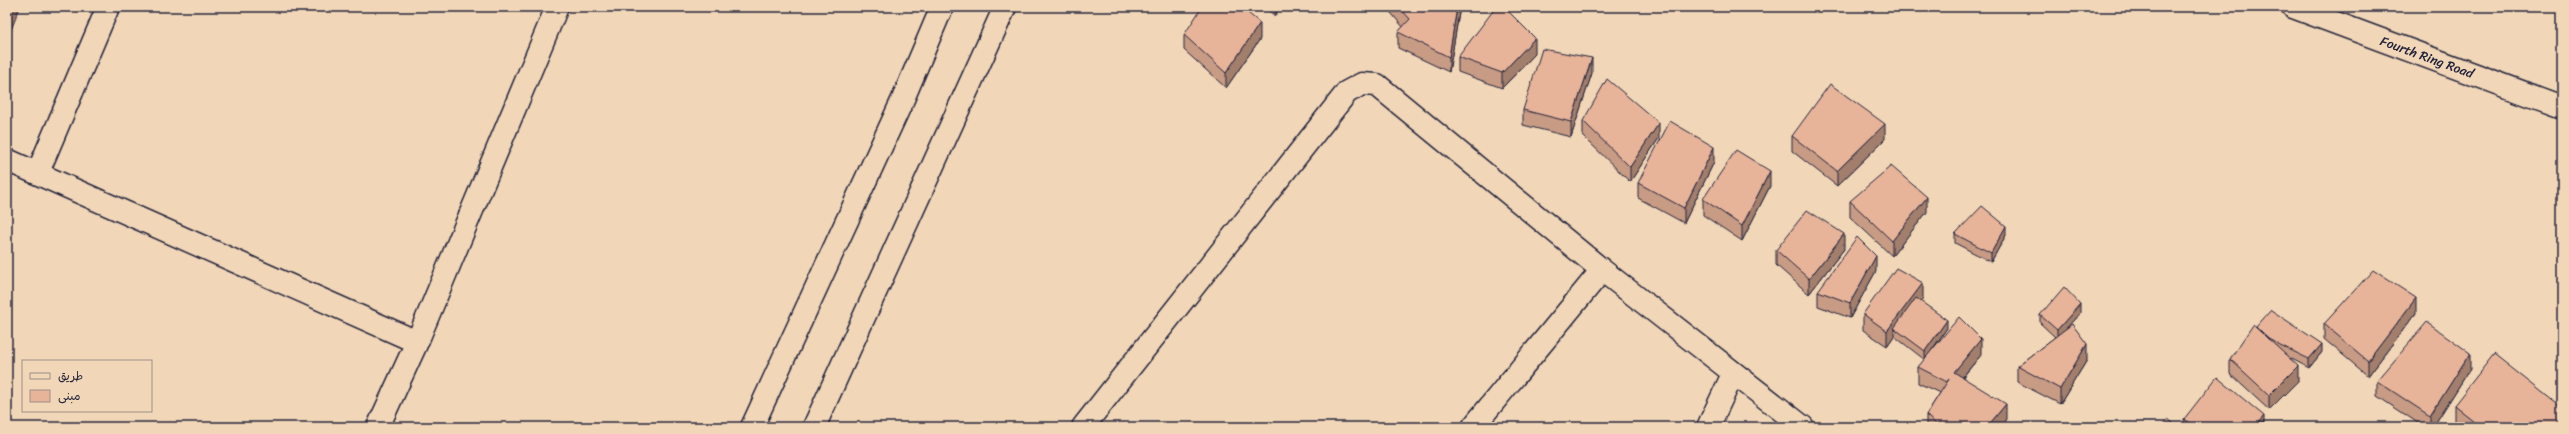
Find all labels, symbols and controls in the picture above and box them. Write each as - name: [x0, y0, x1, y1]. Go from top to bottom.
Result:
- street label: Fourth Ring Road: [2377, 29, 2478, 85]
- legend: [22, 360, 152, 412]
- text: طريق: [58, 365, 83, 387]
- text: مبنى: [58, 385, 81, 407]

